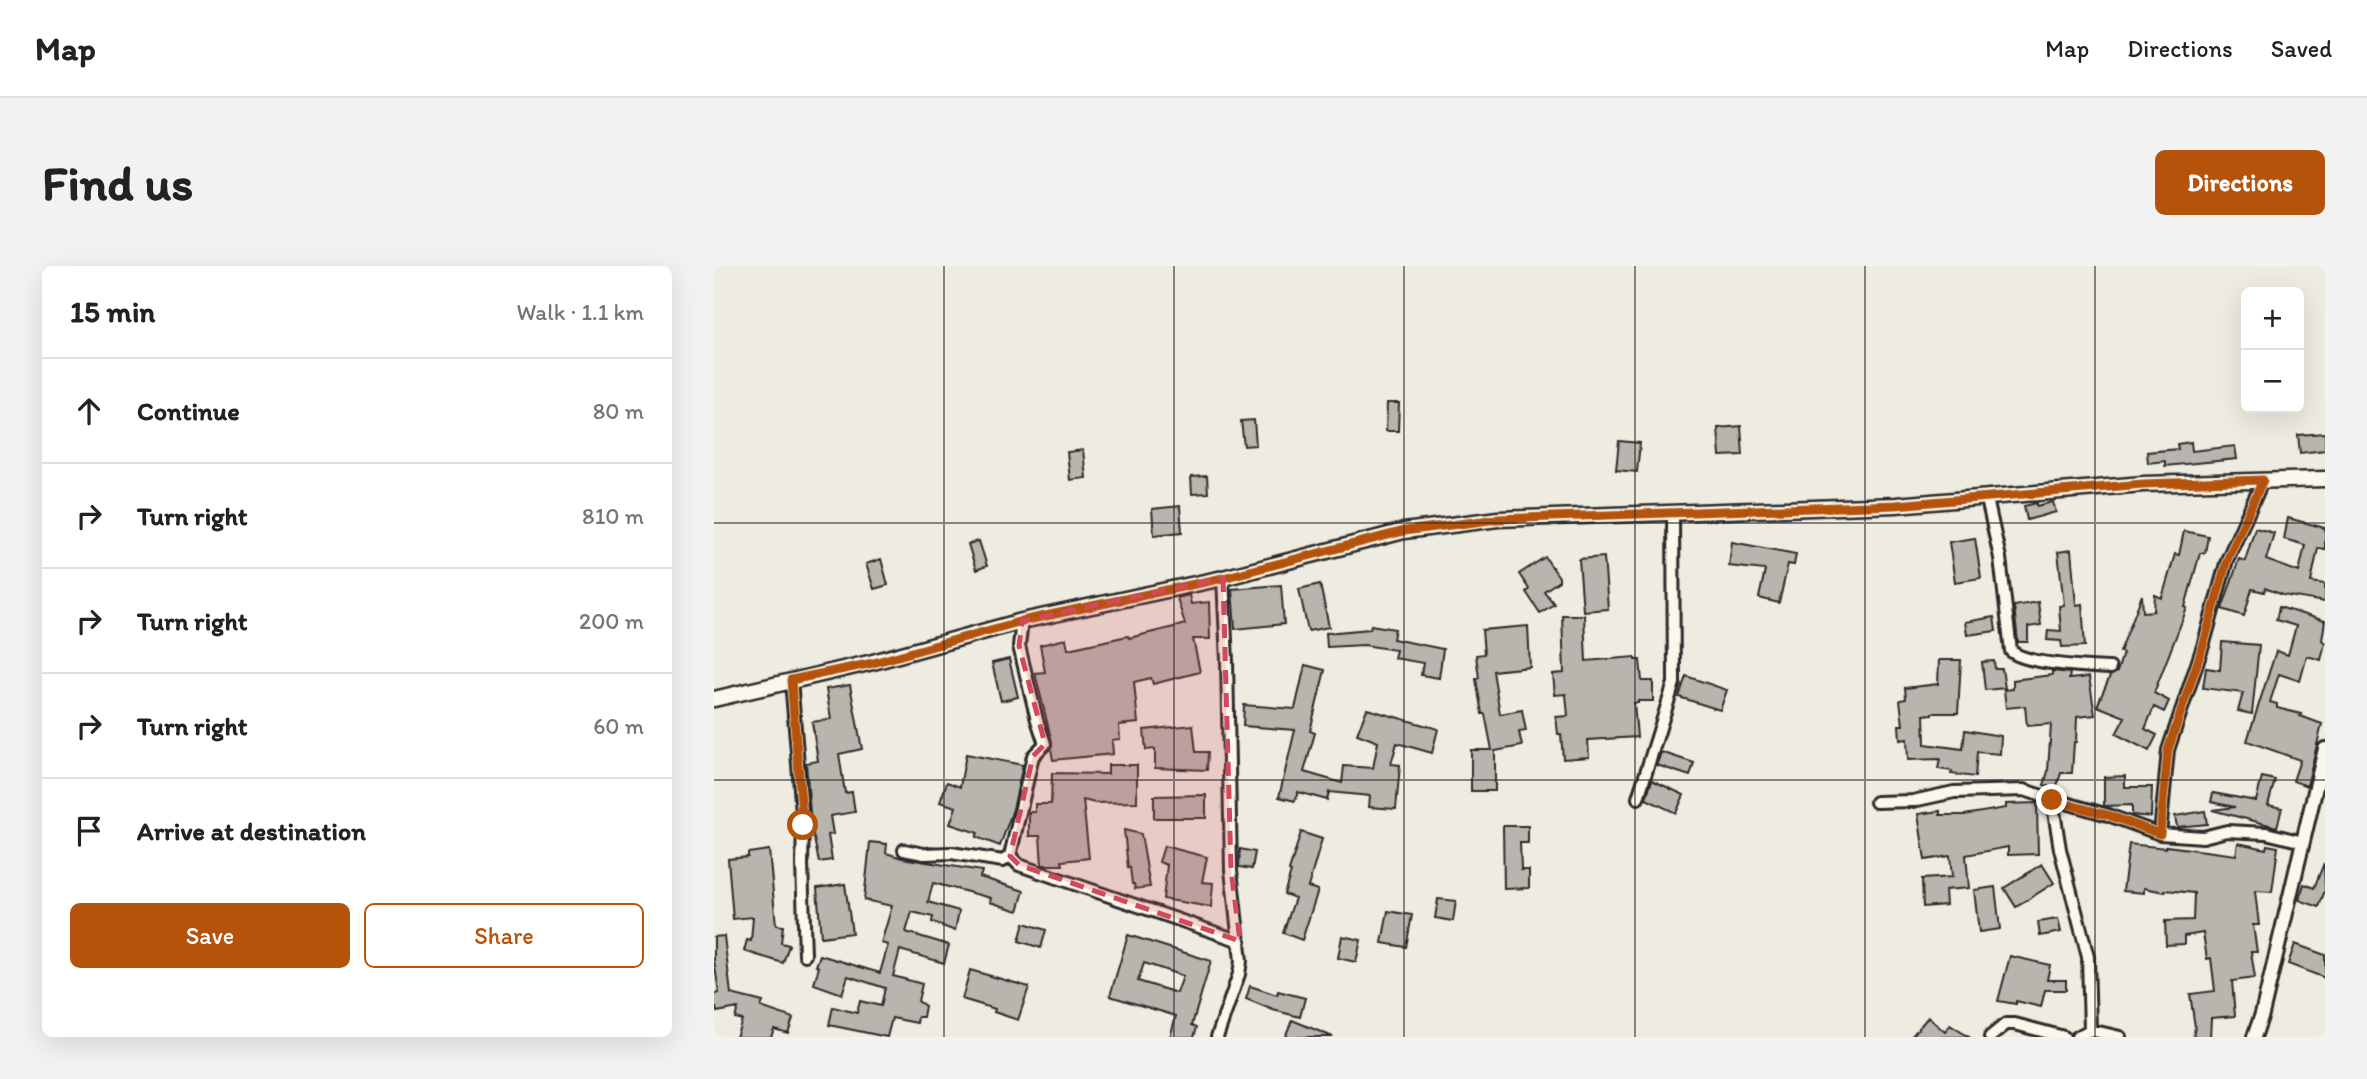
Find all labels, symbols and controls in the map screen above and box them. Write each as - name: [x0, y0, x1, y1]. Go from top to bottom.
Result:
- text: Map: [35, 29, 96, 68]
- text: Map: [2045, 34, 2089, 63]
- text: Directions: [2127, 34, 2233, 63]
- text: Saved: [2271, 34, 2332, 63]
- button: Directions: [2155, 150, 2325, 215]
- text: Find us: [42, 153, 193, 212]
- map controls: [2241, 287, 2304, 413]
- button: +: [2241, 287, 2304, 350]
- text: 15 min: [70, 293, 155, 330]
- text: Walk · 1.1 km: [516, 298, 644, 326]
- button: −: [2241, 350, 2304, 413]
- icon: ahead: [70, 392, 108, 430]
- text: Continue: [137, 395, 240, 427]
- text: 80 m: [593, 397, 644, 425]
- icon: right: [70, 497, 108, 535]
- text: Turn right: [137, 500, 248, 532]
- text: 810 m: [582, 502, 644, 530]
- icon: right: [70, 602, 108, 640]
- text: Turn right: [137, 605, 248, 637]
- text: 200 m: [579, 607, 644, 635]
- icon: right: [70, 707, 108, 745]
- text: Turn right: [137, 710, 248, 742]
- text: 60 m: [593, 712, 644, 740]
- route end: [2036, 784, 2067, 815]
- route start: [787, 809, 818, 840]
- icon: arrive: [70, 812, 108, 850]
- text: Arrive at destination: [137, 815, 366, 847]
- button: Save: [70, 903, 350, 968]
- button: Share: [364, 903, 644, 968]

